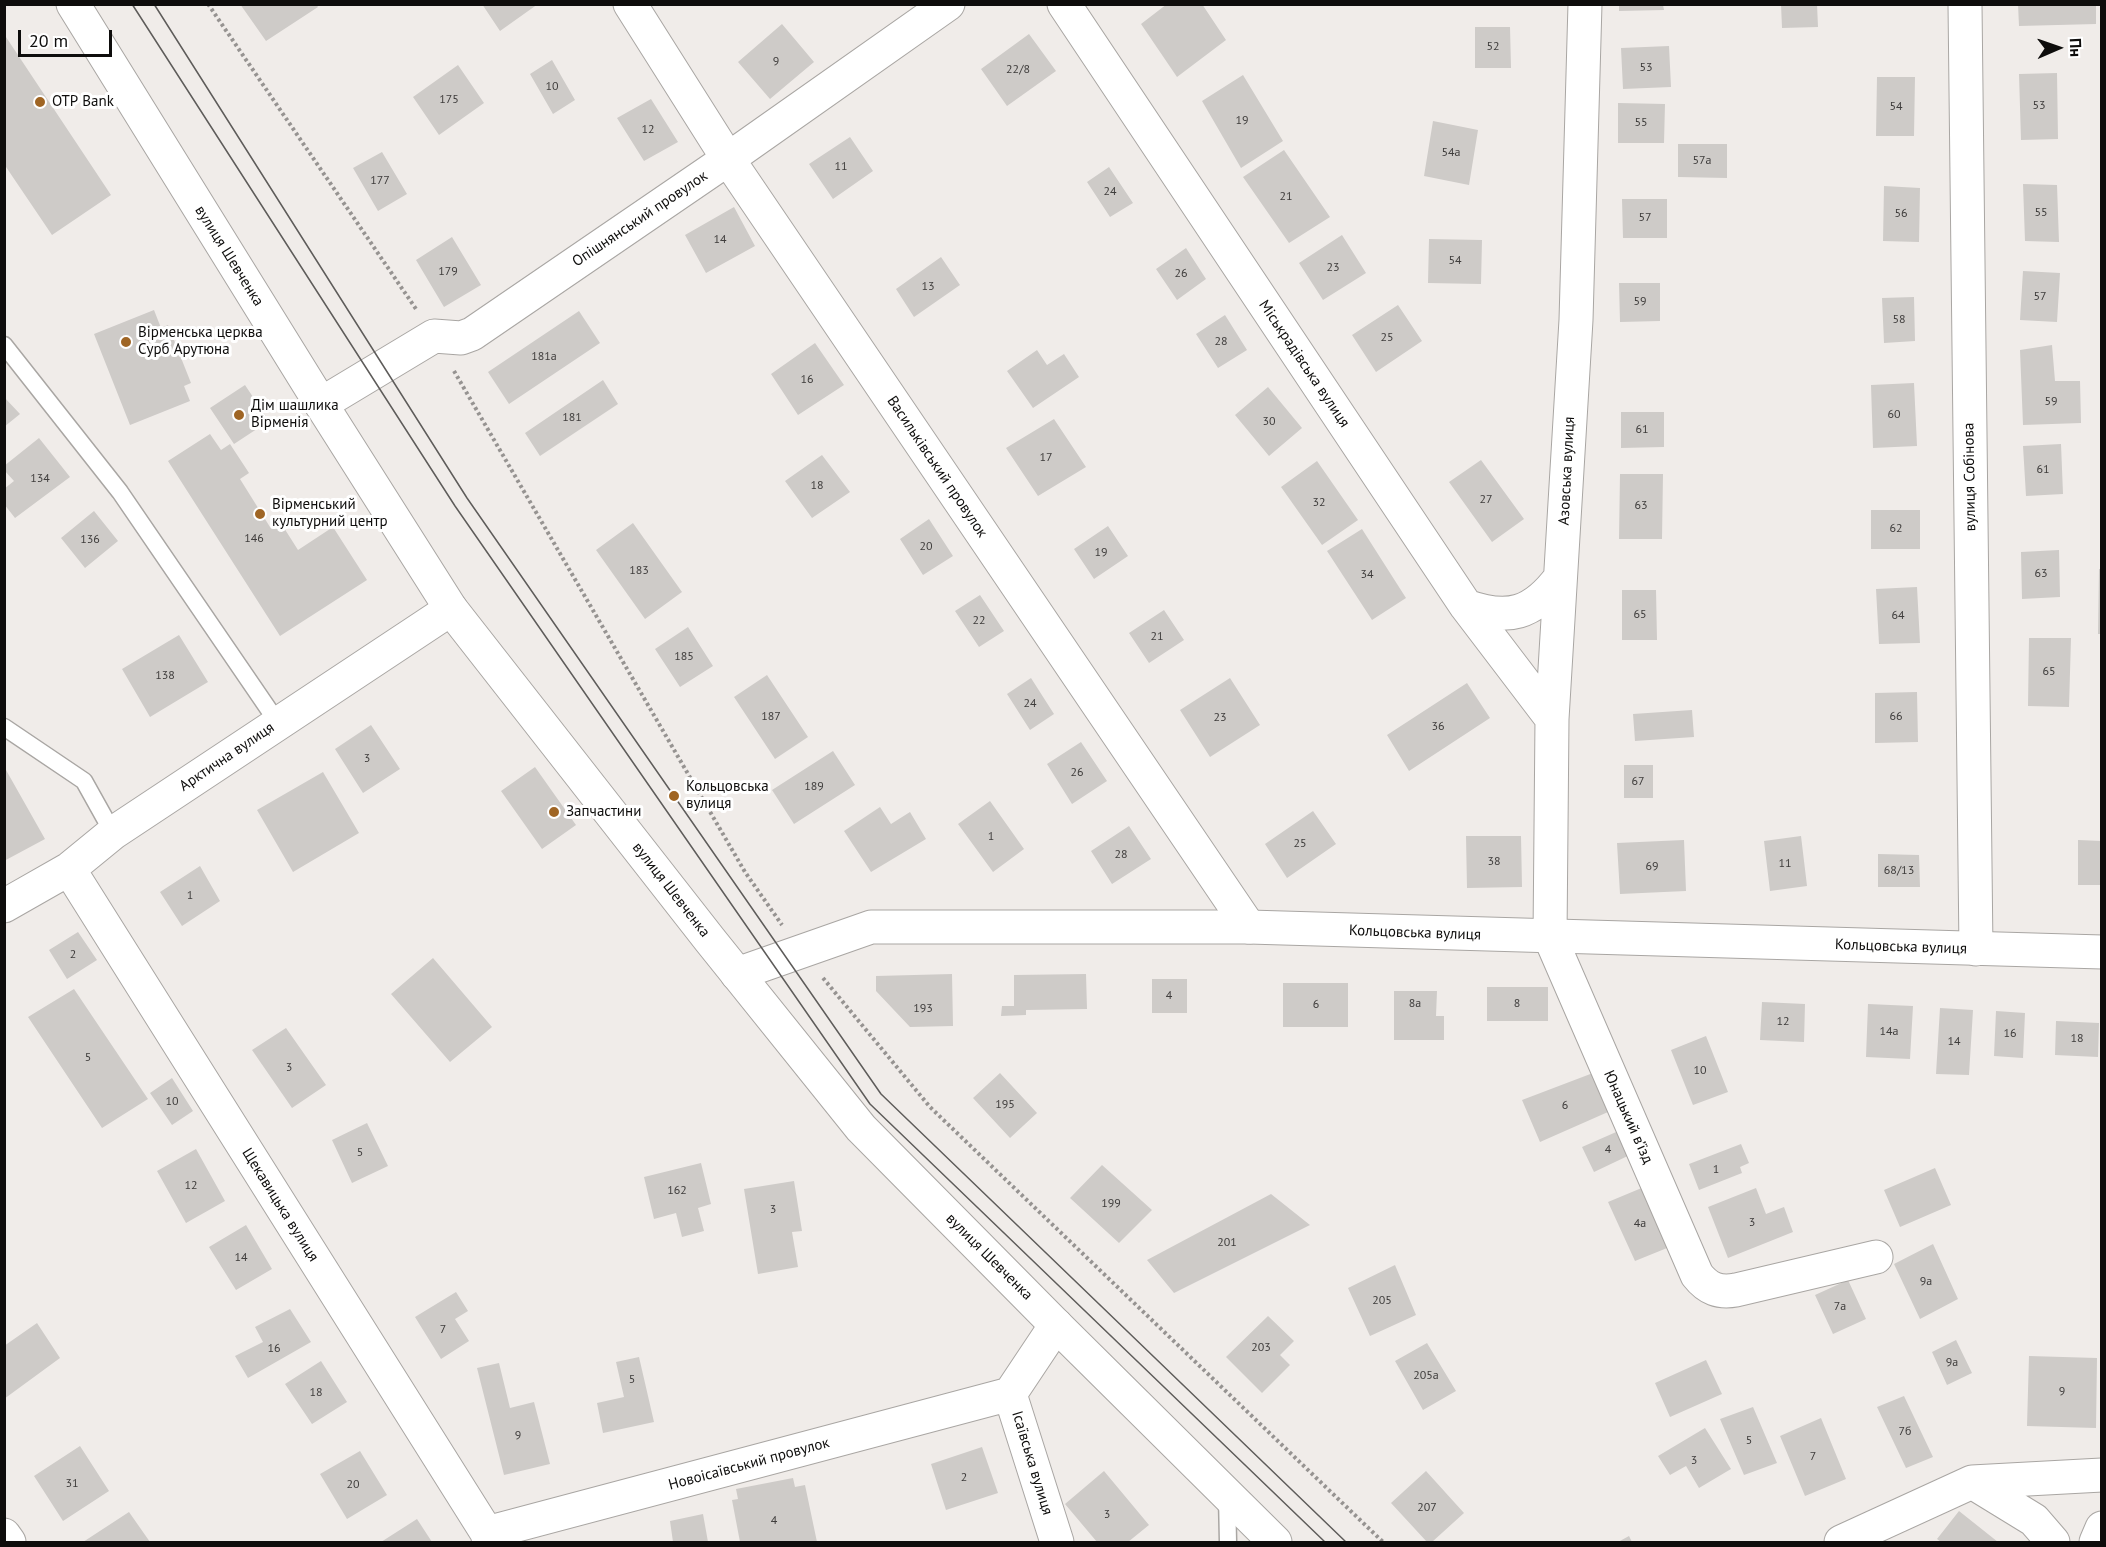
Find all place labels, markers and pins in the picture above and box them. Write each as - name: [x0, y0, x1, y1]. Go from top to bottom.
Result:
- place label: OTP Bank: [52, 93, 114, 111]
- marker: OTP Bank: [33, 95, 47, 109]
- place label: Вірменська церква Сурб Арутюна: [138, 324, 263, 359]
- marker: Вірменська церква Сурб Арутюна: [119, 335, 133, 349]
- place label: Дім шашлика Вірменія: [251, 397, 339, 432]
- marker: Дім шашлика Вірменія: [232, 408, 246, 422]
- place label: Вірменський культурний центр: [272, 496, 387, 531]
- marker: Вірменський культурний центр: [253, 507, 267, 521]
- place label: Кольцовська вулиця: [686, 778, 769, 813]
- marker: Кольцовська вулиця: [667, 789, 681, 803]
- place label: Запчастини: [566, 803, 641, 821]
- marker: Запчастини: [547, 805, 561, 819]

